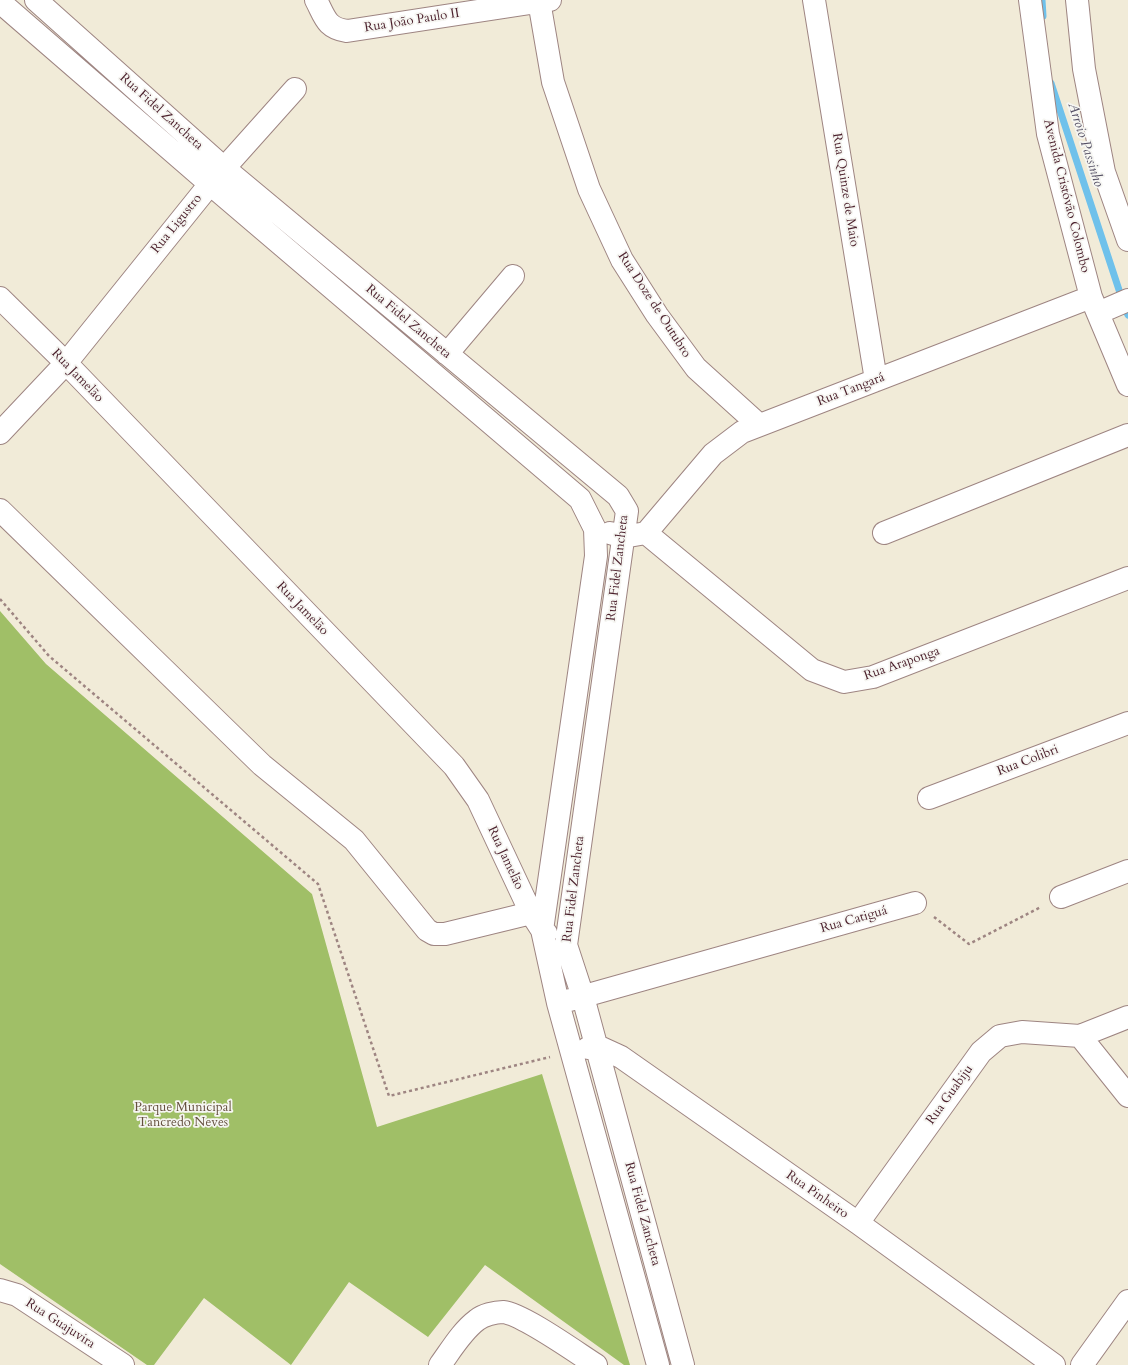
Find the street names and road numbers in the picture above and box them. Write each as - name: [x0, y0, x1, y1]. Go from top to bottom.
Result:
- street label: Rua João Paulo II: [363, 6, 461, 36]
- street label: Rua Fidel Zancheta: [116, 70, 206, 154]
- street label: Avenida Cristóvão Colombo: [1039, 118, 1093, 274]
- street label: Rua Quinze de Maio: [828, 132, 862, 248]
- street label: Rua Ligustro: [148, 191, 206, 257]
- street label: Rua Doze de Outubro: [614, 249, 694, 361]
- street label: Rua Fidel Zancheta: [362, 282, 454, 362]
- street label: Rua Jamelão: [48, 346, 106, 406]
- street label: Rua Tangará: [815, 370, 887, 410]
- street label: Rua Fidel Zancheta: [604, 514, 632, 622]
- street label: Rua Jamelão: [273, 579, 331, 639]
- street label: Rua Araponga: [862, 644, 942, 684]
- street label: Rua Colibri: [995, 742, 1061, 780]
- street label: Rua Jamelão: [484, 824, 526, 892]
- street label: Rua Fidel Zancheta: [560, 835, 588, 943]
- street label: Rua Catiguá: [819, 903, 889, 937]
- street label: Rua Guabiju: [923, 1062, 977, 1128]
- street label: Rua Fidel Zancheta: [621, 1160, 663, 1268]
- street label: Rua Pinheiro: [783, 1168, 851, 1222]
- street label: Rua Guajuvira: [22, 1296, 98, 1352]

